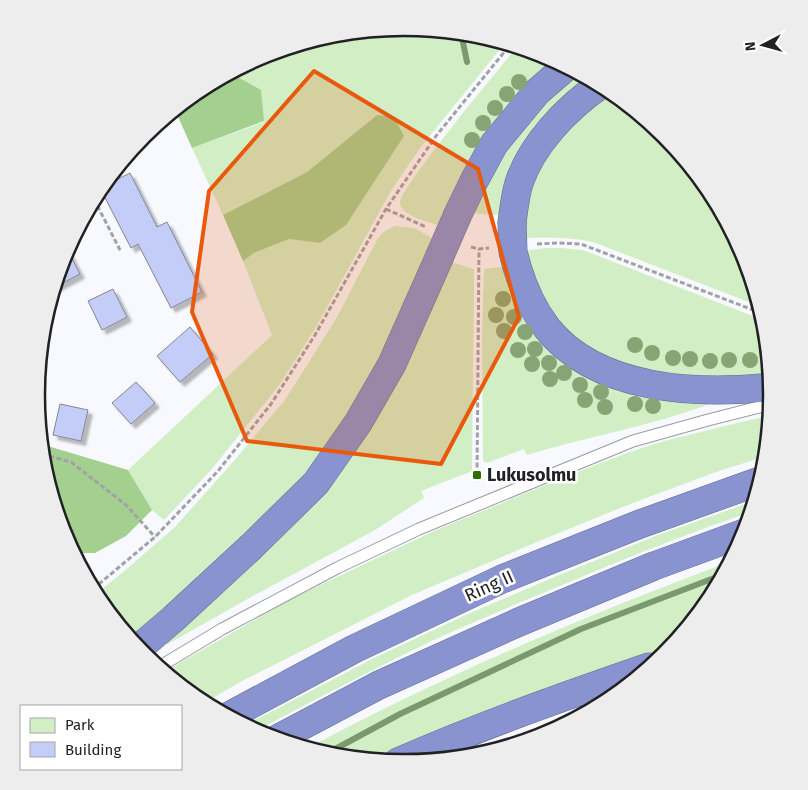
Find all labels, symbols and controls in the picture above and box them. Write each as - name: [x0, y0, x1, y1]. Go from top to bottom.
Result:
- north arrow: [738, 20, 788, 70]
- text: N: [742, 41, 760, 52]
- place label: Lukusolmu: [487, 464, 576, 486]
- marker: Lukusolmu: [471, 469, 483, 481]
- street label: Ring II: [461, 566, 517, 606]
- legend: [20, 705, 182, 770]
- text: Park: [65, 716, 95, 734]
- text: Building: [65, 741, 121, 759]

